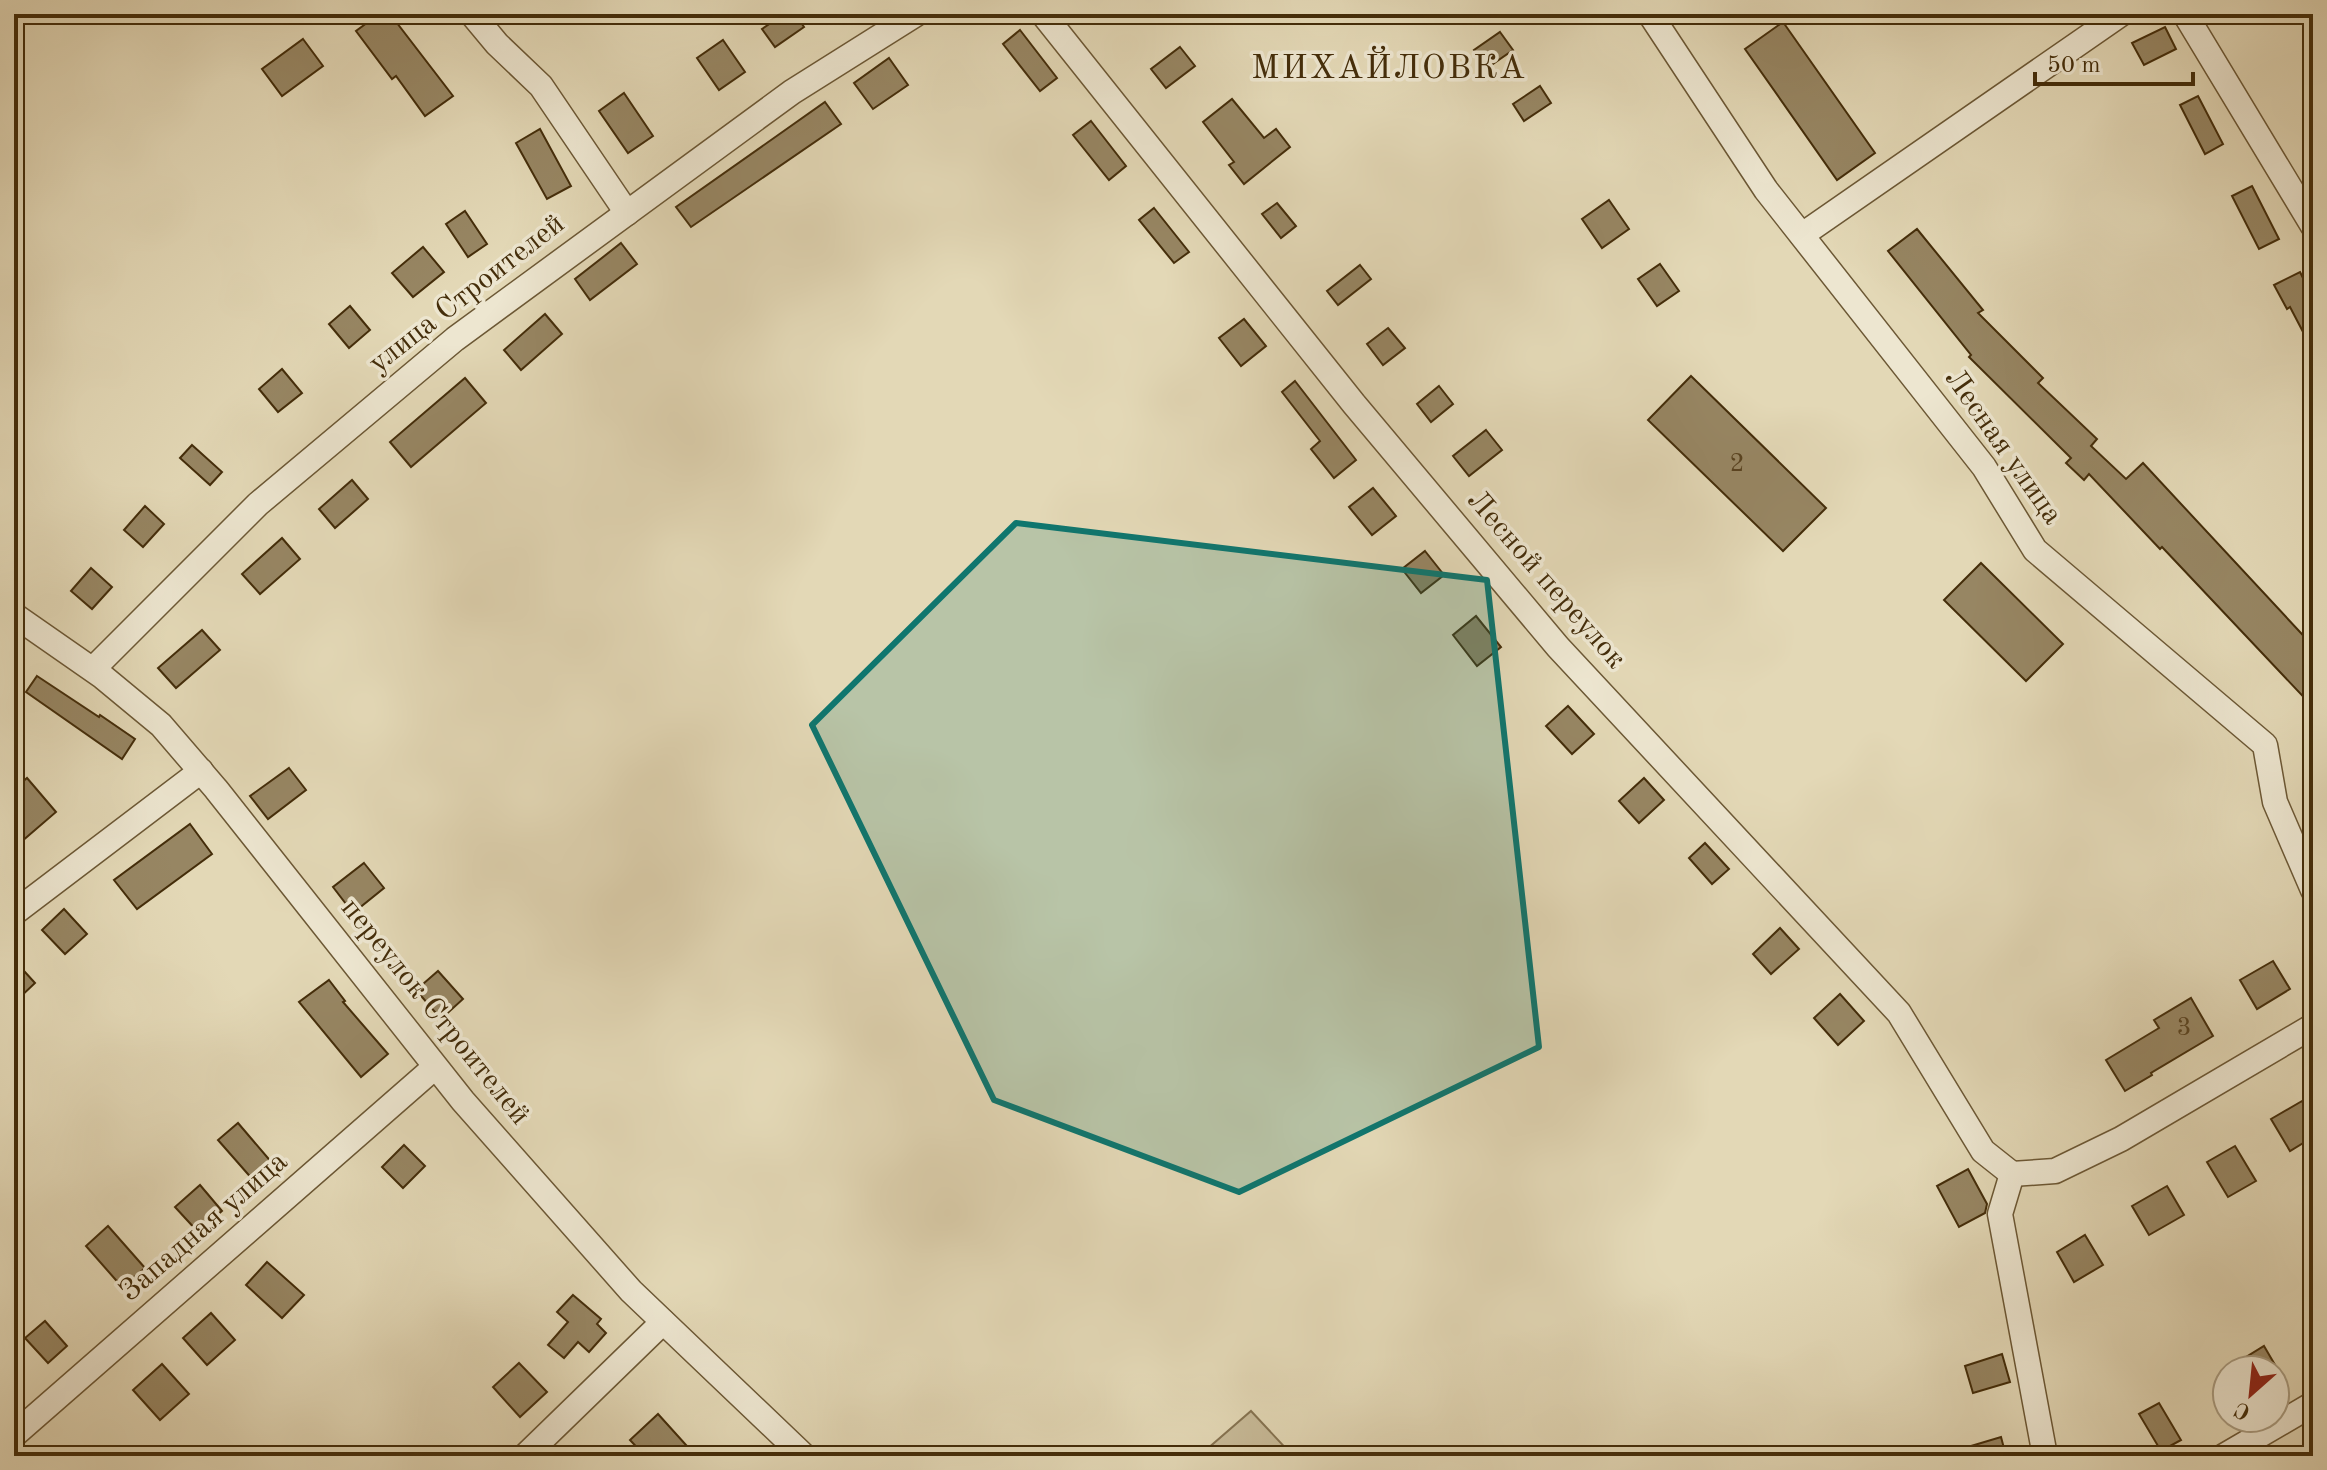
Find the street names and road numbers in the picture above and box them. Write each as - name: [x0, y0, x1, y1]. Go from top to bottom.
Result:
- street label: улица Строителей: [364, 209, 570, 379]
- street label: Лесная улица: [1938, 364, 2068, 530]
- street label: Лесной переулок: [1461, 485, 1631, 675]
- street label: переулок Строителей: [335, 893, 535, 1131]
- street label: Западная улица: [114, 1146, 294, 1308]

